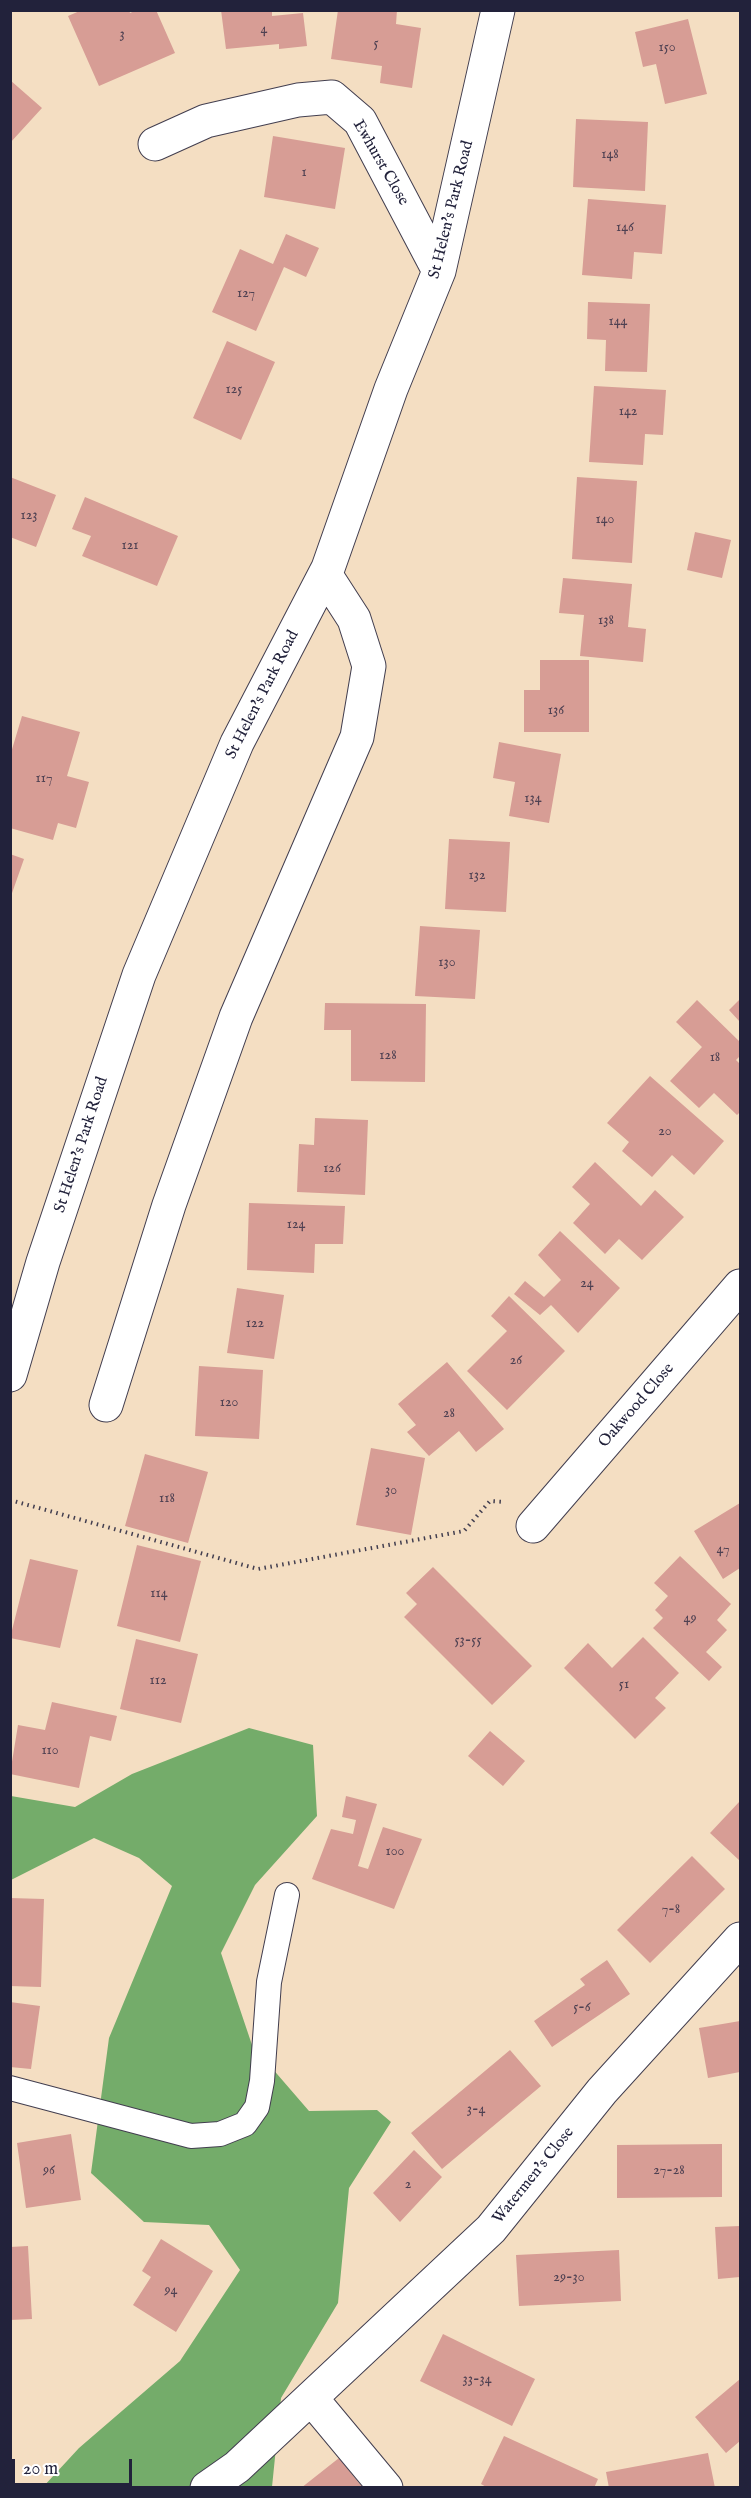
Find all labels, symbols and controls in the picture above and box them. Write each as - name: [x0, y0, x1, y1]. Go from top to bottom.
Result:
- house number: 4: [261, 22, 267, 38]
- house number: 3: [119, 27, 125, 43]
- house number: 5: [373, 36, 379, 52]
- house number: 150: [658, 40, 676, 56]
- street label: Ewhurst Close: [348, 117, 412, 209]
- street label: St Helen's Park Road: [426, 139, 478, 281]
- house number: 148: [601, 147, 619, 163]
- house number: 1: [301, 165, 307, 181]
- house number: 146: [616, 220, 634, 236]
- house number: 127: [237, 286, 255, 302]
- house number: 144: [609, 314, 627, 330]
- house number: 125: [226, 382, 242, 398]
- house number: 142: [619, 404, 637, 420]
- house number: 123: [20, 508, 38, 524]
- house number: 140: [596, 512, 614, 528]
- house number: 121: [121, 538, 139, 554]
- house number: 138: [598, 613, 614, 629]
- street label: St Helen's Park Road: [222, 627, 304, 763]
- house number: 136: [548, 703, 564, 719]
- house number: 117: [36, 771, 52, 787]
- house number: 134: [524, 791, 542, 807]
- house number: 132: [468, 868, 486, 884]
- house number: 130: [438, 955, 456, 971]
- house number: 128: [379, 1048, 397, 1064]
- house number: 18: [710, 1050, 720, 1066]
- street label: St Helen's Park Road: [51, 1075, 113, 1215]
- house number: 20: [658, 1124, 672, 1140]
- house number: 126: [323, 1161, 341, 1177]
- house number: 124: [287, 1217, 305, 1233]
- house number: 24: [580, 1276, 594, 1292]
- house number: 122: [246, 1316, 264, 1332]
- house number: 26: [510, 1353, 522, 1369]
- street label: Oakwood Close: [595, 1360, 679, 1452]
- house number: 120: [220, 1395, 238, 1411]
- house number: 28: [443, 1406, 455, 1422]
- house number: 30: [385, 1483, 397, 1499]
- house number: 118: [159, 1491, 175, 1507]
- house number: 47: [717, 1542, 729, 1558]
- house number: 114: [150, 1586, 168, 1602]
- house number: 49: [684, 1611, 696, 1627]
- house number: 53-55: [455, 1633, 481, 1649]
- house number: 112: [149, 1673, 167, 1689]
- house number: 51: [619, 1677, 629, 1693]
- house number: 110: [41, 1743, 59, 1759]
- house number: 100: [386, 1844, 404, 1860]
- house number: 7-8: [662, 1902, 680, 1918]
- house number: 5-6: [573, 2000, 591, 2016]
- house number: 3-4: [467, 2102, 485, 2118]
- street label: Watermen's Close: [489, 2124, 579, 2228]
- house number: 96: [43, 2163, 55, 2179]
- house number: 27-28: [653, 2163, 685, 2179]
- house number: 2: [405, 2177, 411, 2193]
- house number: 29-30: [553, 2270, 585, 2286]
- house number: 94: [165, 2283, 177, 2299]
- house number: 33-34: [462, 2372, 492, 2388]
- scale bar: [15, 2447, 135, 2485]
- text: 20 m: [23, 2458, 58, 2481]

